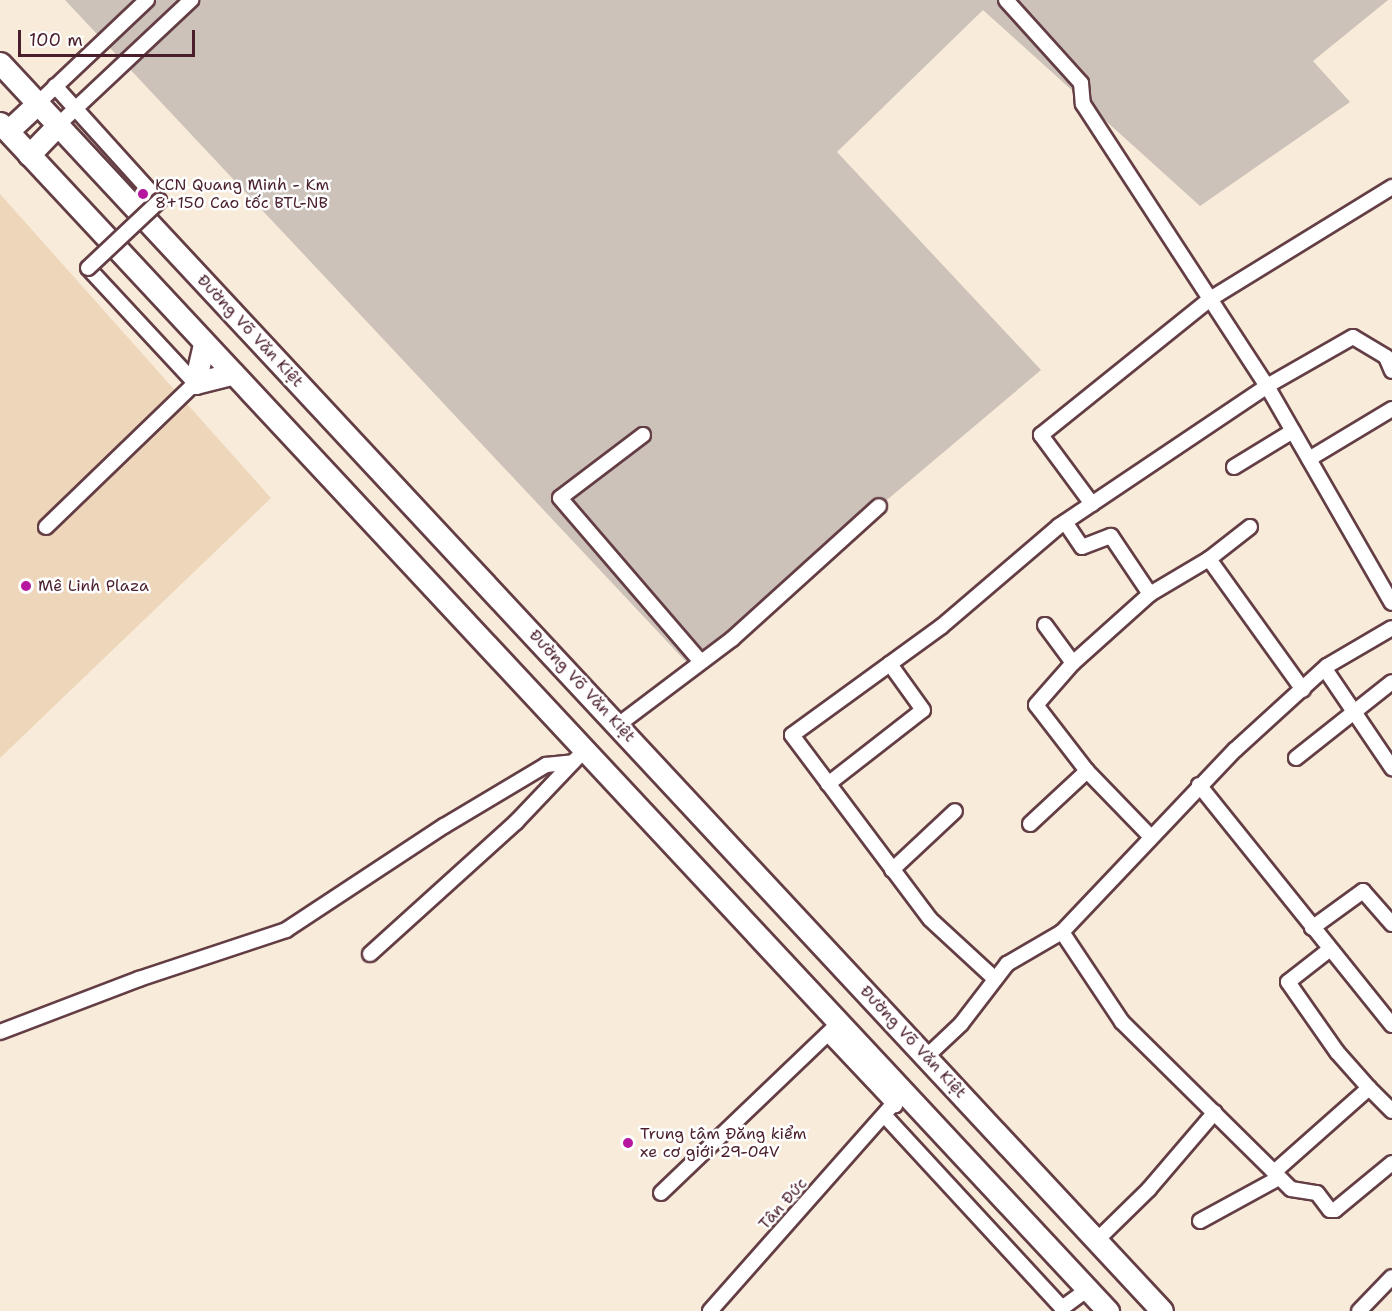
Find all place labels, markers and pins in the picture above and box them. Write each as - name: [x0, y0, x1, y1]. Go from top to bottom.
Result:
- place label: KCN Quang Minh - Km 8+150 Cao tốc BTL-NB: [155, 175, 329, 213]
- marker: KCN Quang Minh - Km 8+150 Cao tốc BTL-NB: [136, 187, 150, 201]
- place label: Mê Linh Plaza: [38, 576, 149, 596]
- marker: Mê Linh Plaza: [19, 579, 33, 593]
- place label: Trung tâm Đăng kiểm xe cơ giới 29-04V: [640, 1124, 807, 1162]
- marker: Trung tâm Đăng kiểm xe cơ giới 29-04V: [621, 1136, 635, 1150]

